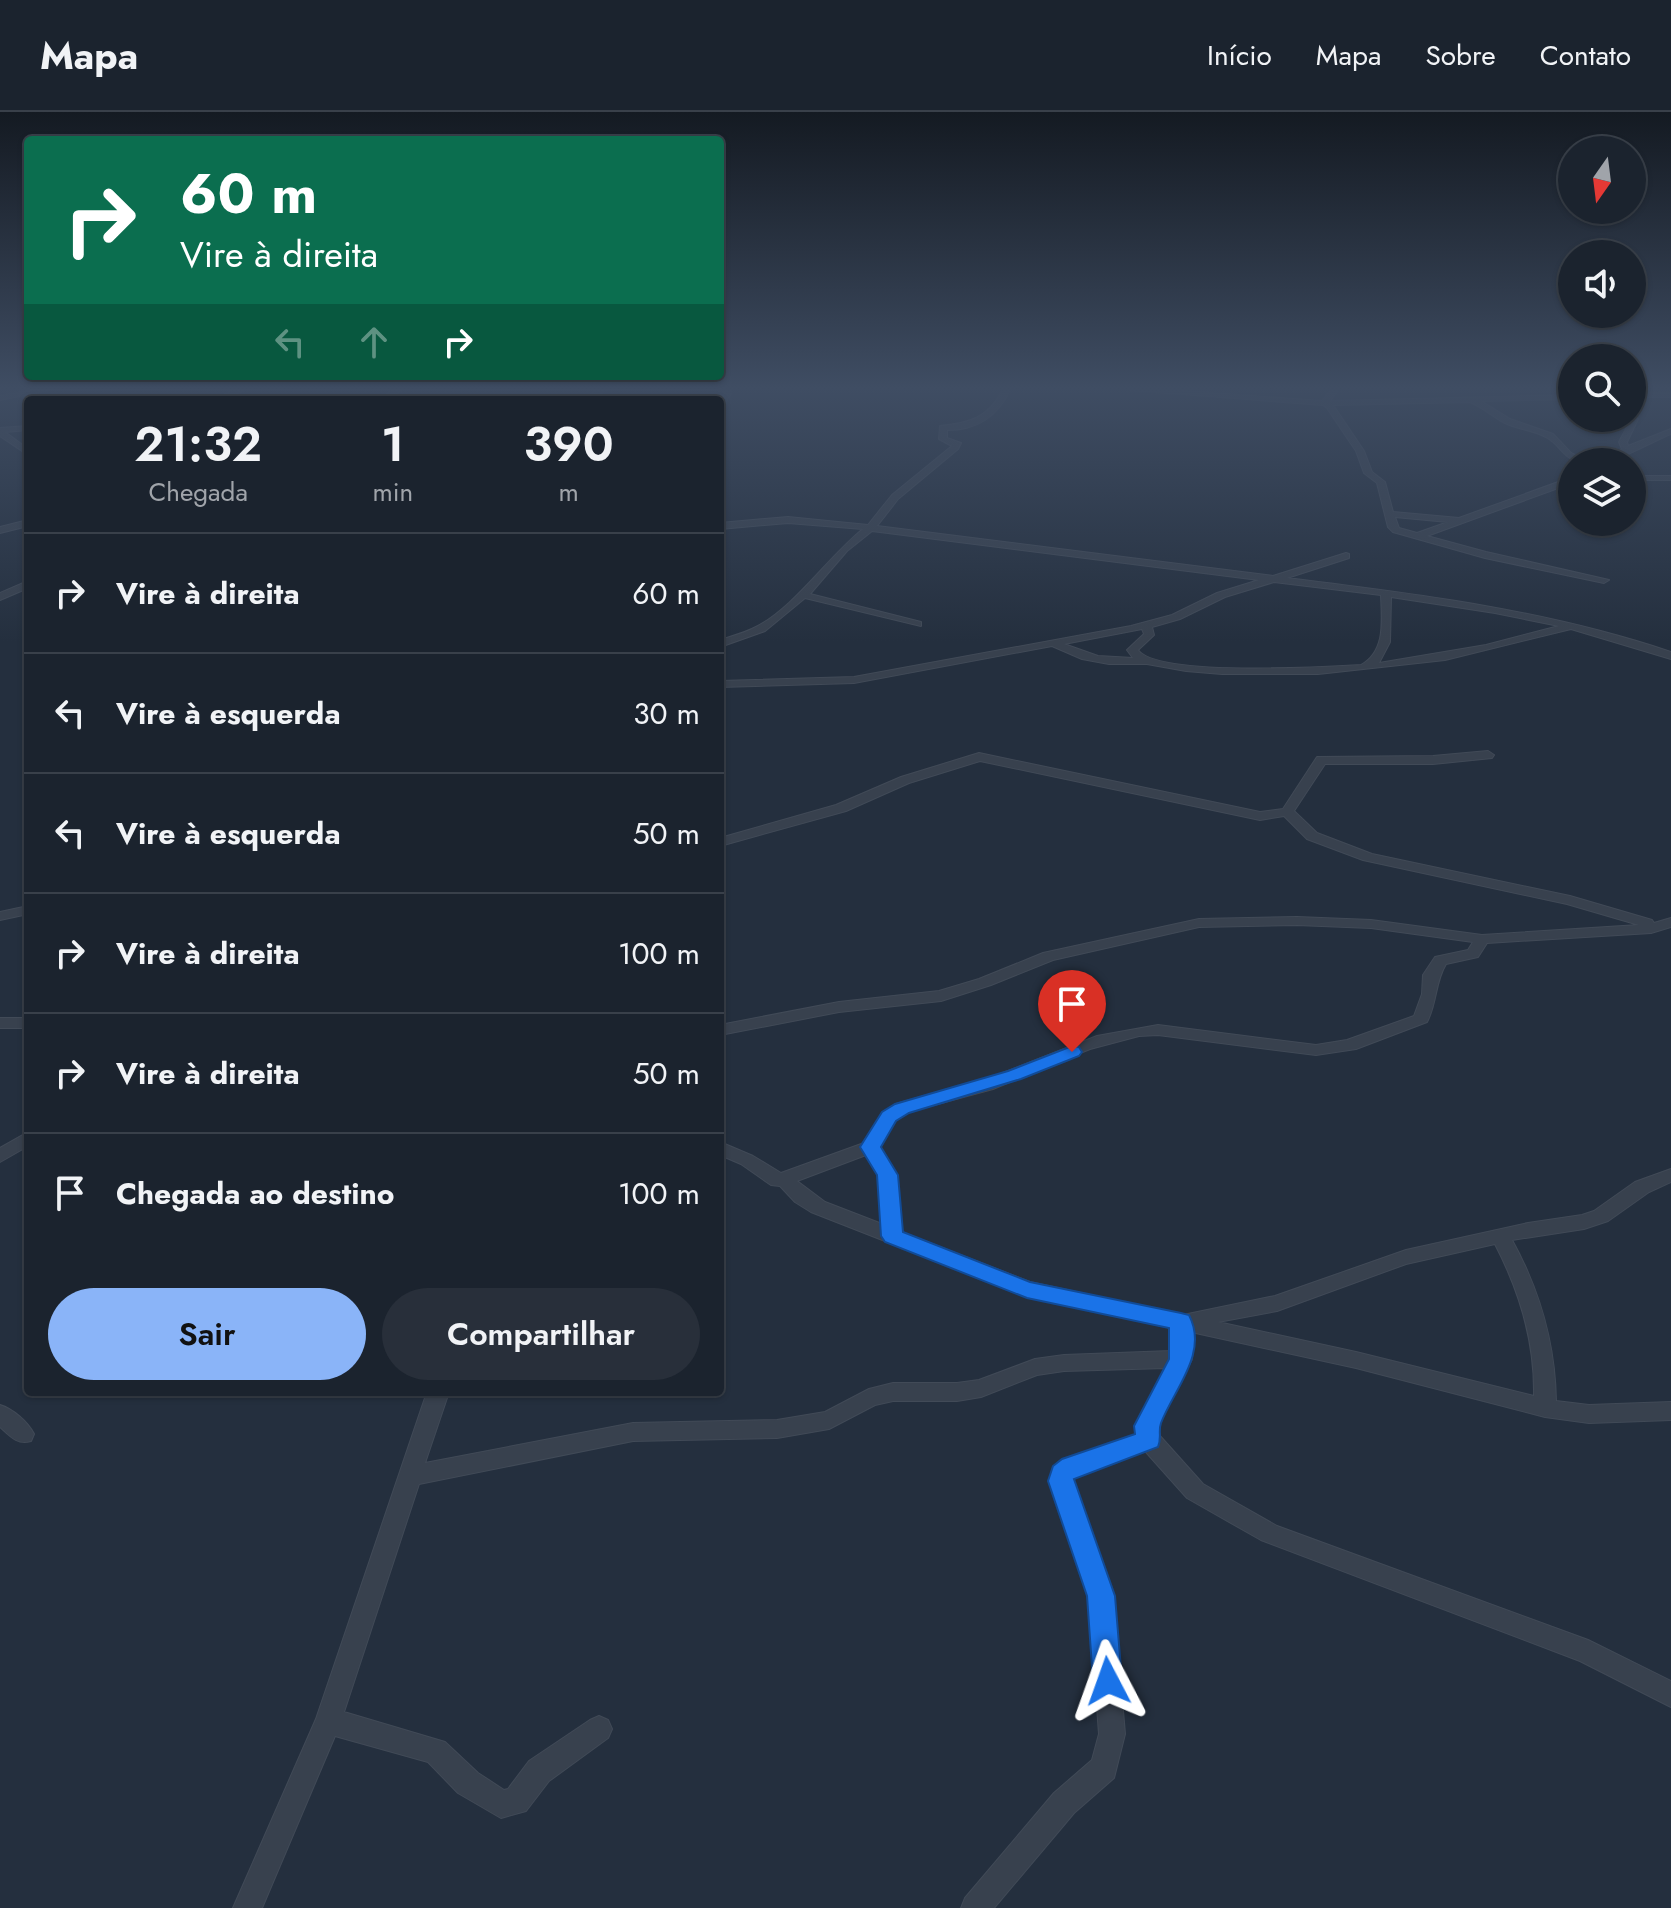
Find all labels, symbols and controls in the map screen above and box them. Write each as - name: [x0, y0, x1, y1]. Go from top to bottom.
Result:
- text: Mapa: [40, 28, 138, 83]
- text: Início: [1207, 35, 1272, 76]
- text: Mapa: [1316, 35, 1381, 76]
- text: Sobre: [1425, 35, 1496, 76]
- text: Contato: [1540, 35, 1631, 76]
- north arrow: [1558, 136, 1646, 224]
- map controls: [1558, 136, 1646, 536]
- text: 60 m: [180, 153, 317, 234]
- icon: right: [48, 168, 152, 272]
- text: Vire à direita: [180, 228, 378, 280]
- button: sound: [1558, 240, 1646, 328]
- icon: left: [268, 320, 312, 364]
- icon: ahead: [352, 320, 396, 364]
- icon: right: [436, 320, 480, 364]
- button: search: [1558, 344, 1646, 432]
- text: 21:32: [134, 410, 262, 479]
- text: 1: [381, 410, 405, 479]
- text: 390: [523, 410, 614, 479]
- button: layers: [1558, 448, 1646, 536]
- text: Chegada: [148, 473, 248, 511]
- text: min: [372, 473, 413, 511]
- text: m: [558, 473, 579, 511]
- icon: right: [48, 571, 92, 615]
- text: Vire à direita: [116, 572, 300, 615]
- text: 60 m: [632, 572, 700, 615]
- icon: left: [48, 691, 92, 735]
- text: Vire à esquerda: [116, 692, 341, 735]
- text: 30 m: [633, 692, 700, 735]
- icon: left: [48, 811, 92, 855]
- text: Vire à esquerda: [116, 812, 341, 855]
- text: 50 m: [633, 812, 700, 855]
- icon: right: [48, 931, 92, 975]
- text: Vire à direita: [116, 932, 300, 975]
- text: 100 m: [618, 932, 700, 975]
- pin: [1038, 970, 1106, 1052]
- icon: arrive: [1050, 982, 1094, 1026]
- icon: right: [48, 1051, 92, 1095]
- text: Vire à direita: [116, 1052, 300, 1095]
- text: 50 m: [633, 1052, 700, 1095]
- icon: arrive: [48, 1171, 92, 1215]
- text: Chegada ao destino: [116, 1172, 394, 1215]
- text: 100 m: [618, 1172, 700, 1215]
- button: Sair: [48, 1288, 366, 1380]
- button: Compartilhar: [382, 1288, 700, 1380]
- position arrow: [1066, 1639, 1150, 1723]

